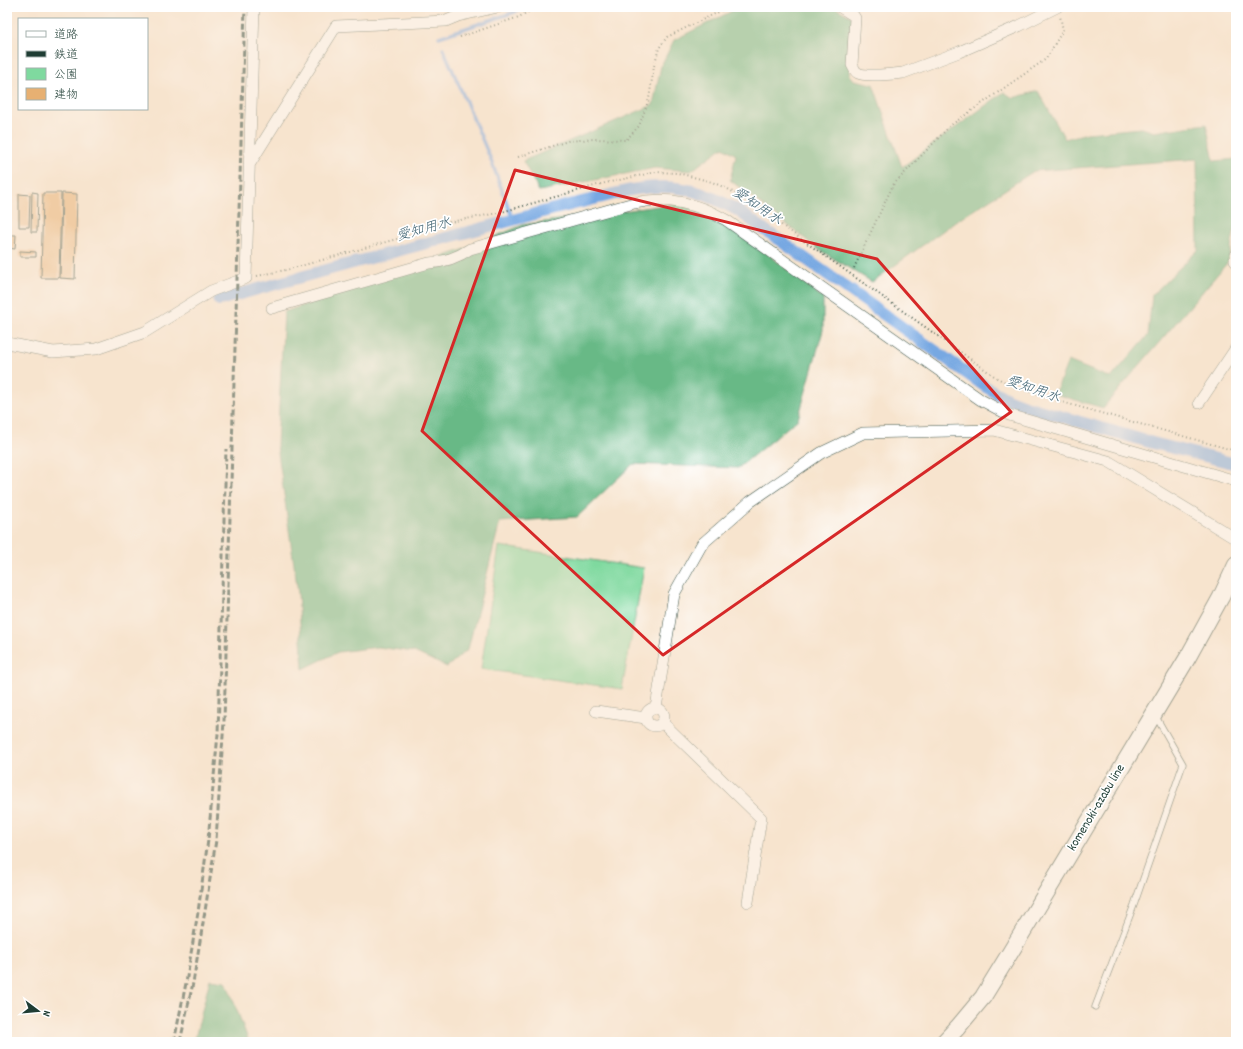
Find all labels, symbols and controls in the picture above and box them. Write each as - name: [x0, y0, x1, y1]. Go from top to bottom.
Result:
- legend: [18, 18, 148, 110]
- text: 道路: [54, 27, 78, 44]
- text: 鉄道: [54, 47, 78, 64]
- text: 公園: [54, 67, 78, 84]
- text: 建物: [54, 87, 78, 104]
- water label: 愛知用水: [728, 183, 786, 231]
- water label: 愛知用水: [394, 213, 454, 247]
- water label: 愛知用水: [1003, 371, 1063, 409]
- street label: komenoki-azabu line: [1064, 761, 1131, 855]
- north arrow: [18, 991, 58, 1031]
- text: N: [37, 1008, 54, 1019]

